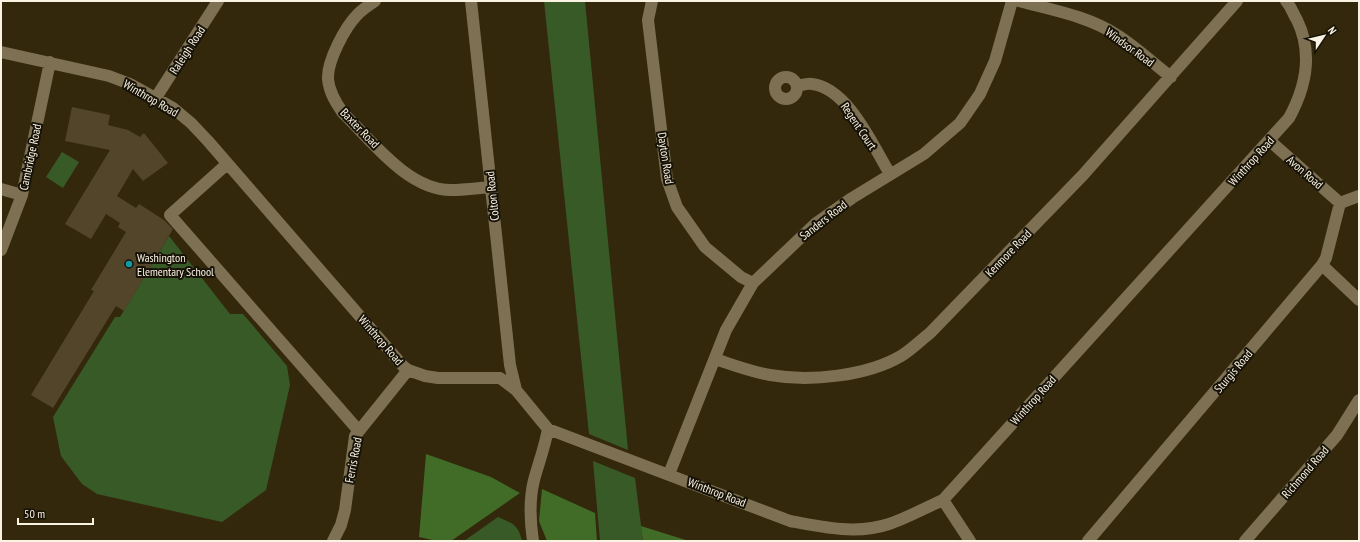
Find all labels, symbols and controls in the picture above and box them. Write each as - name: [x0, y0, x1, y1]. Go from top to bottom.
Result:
- north arrow: [1304, 16, 1344, 56]
- street label: Raleigh Road: [166, 23, 208, 77]
- street label: Windsor Road: [1103, 24, 1157, 70]
- text: N: [1325, 24, 1340, 37]
- street label: Winthrop Road: [121, 76, 181, 120]
- street label: Regent Court: [838, 99, 881, 153]
- street label: Baxter Road: [337, 105, 383, 151]
- street label: Cambridge Road: [16, 122, 44, 192]
- street label: Dayton Road: [655, 131, 677, 185]
- street label: Winthrop Road: [1225, 133, 1277, 189]
- street label: Avon Road: [1284, 152, 1326, 192]
- street label: Colton Road: [482, 170, 502, 222]
- street label: Sanders Road: [796, 197, 850, 243]
- street label: Kenmore Road: [982, 226, 1034, 280]
- place label: Washington Elementary School: [137, 250, 214, 279]
- marker: Washington Elementary School: [124, 259, 134, 269]
- street label: Winthrop Road: [355, 312, 407, 368]
- street label: Sturgis Road: [1211, 346, 1255, 396]
- street label: Winthrop Road: [1007, 372, 1059, 428]
- street label: Ferris Road: [341, 436, 365, 484]
- street label: Richmond Road: [1278, 443, 1332, 501]
- street label: Winthrop Road: [686, 474, 748, 510]
- scale bar: [18, 500, 93, 526]
- text: 50 m: [24, 506, 45, 521]

